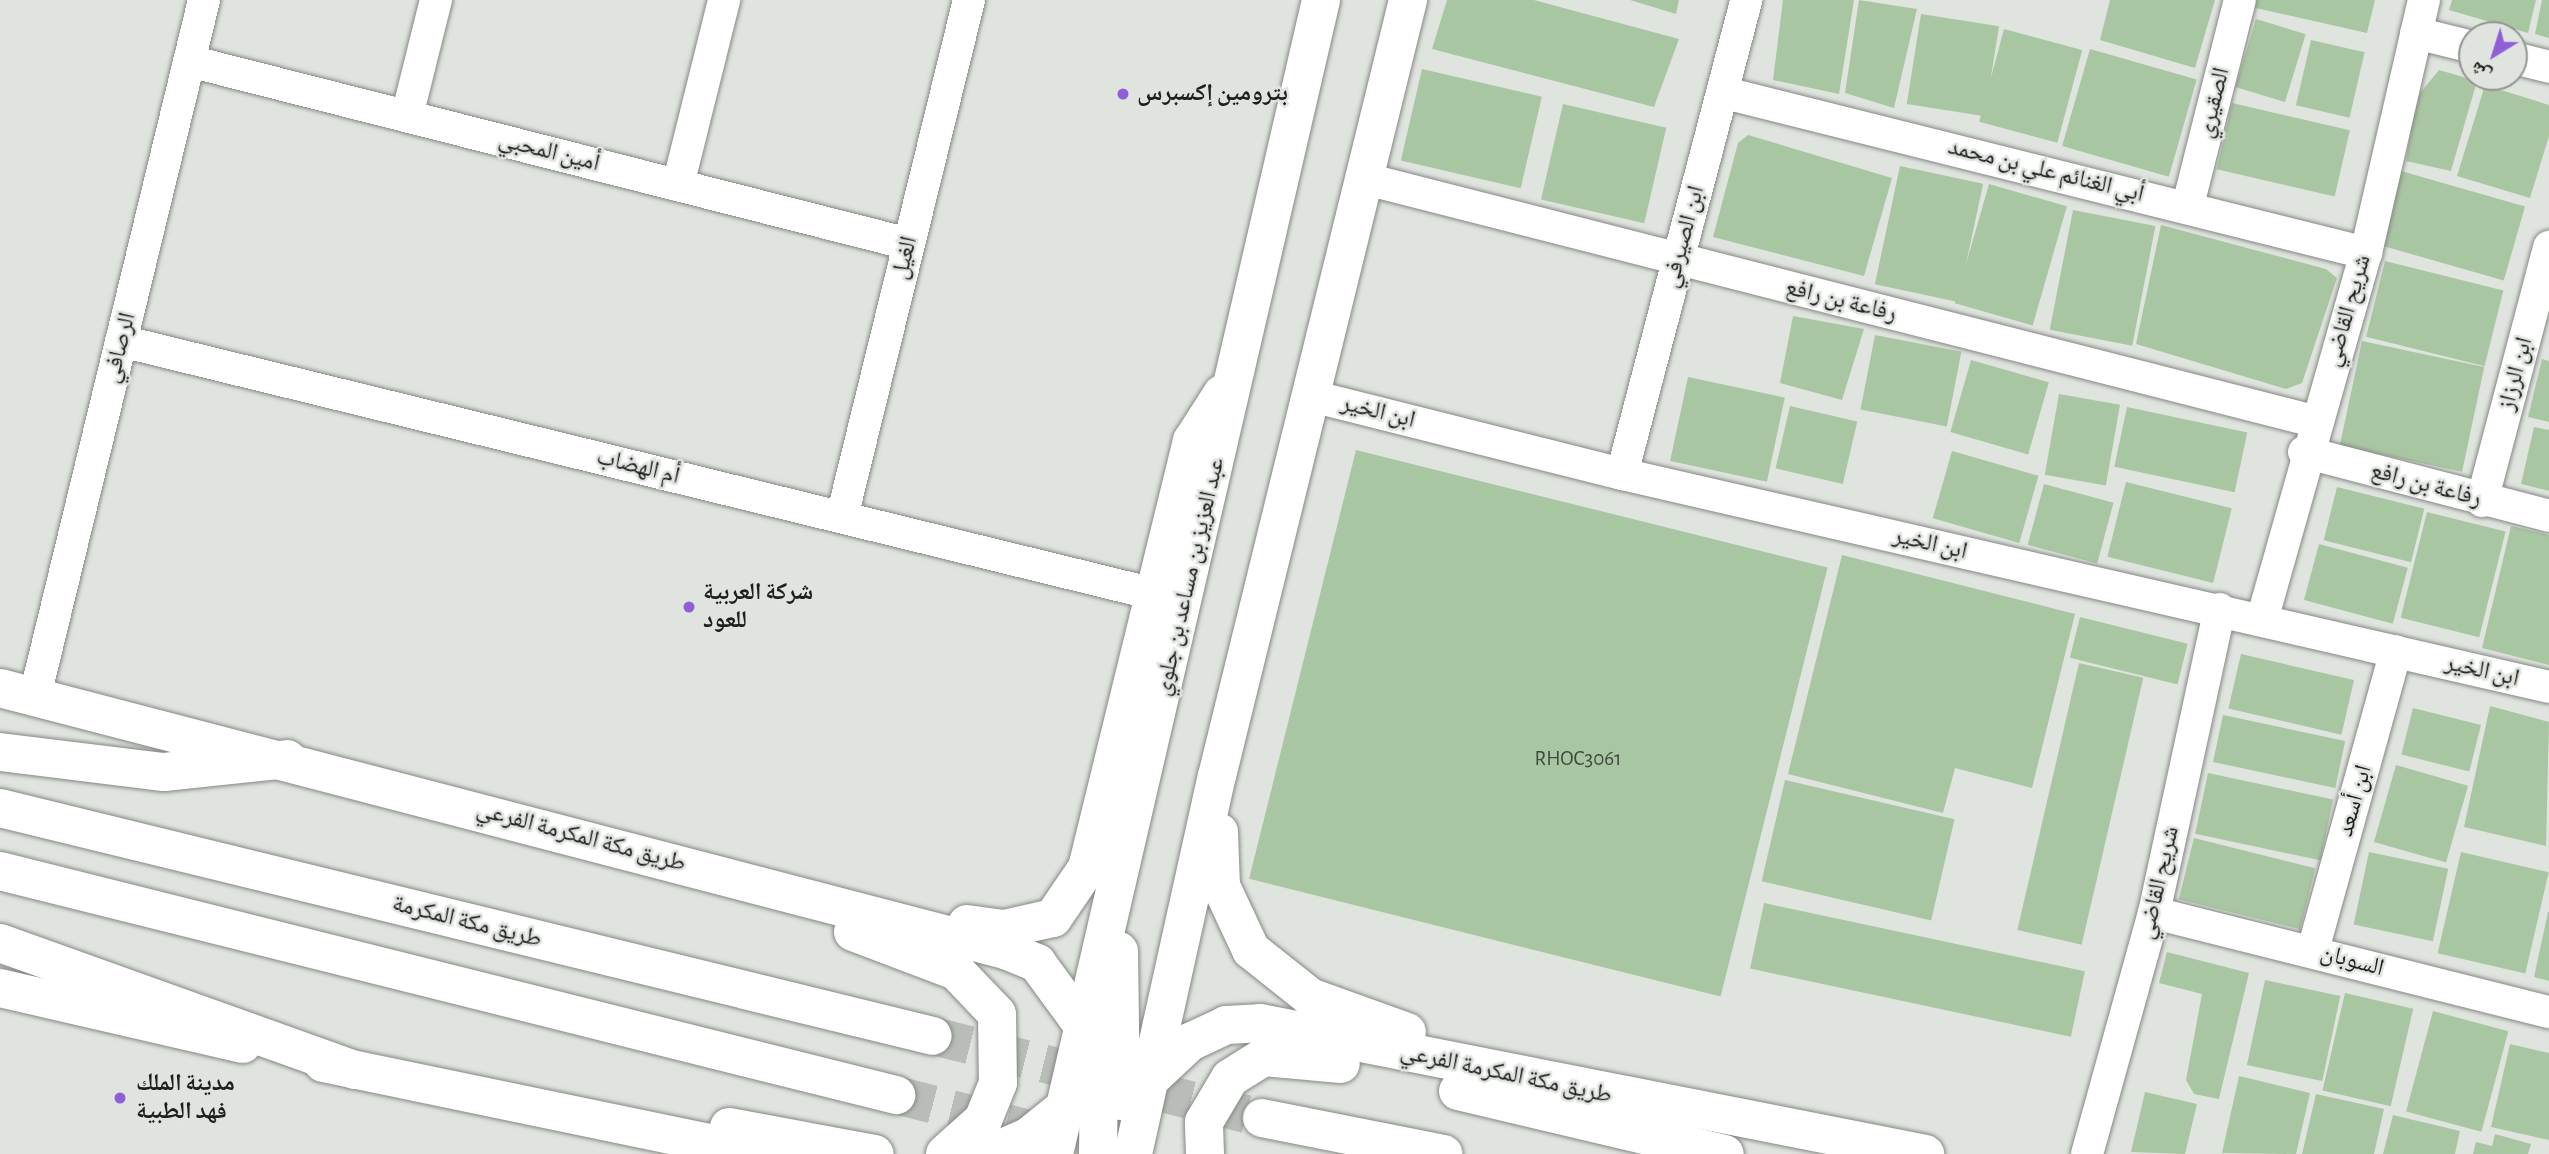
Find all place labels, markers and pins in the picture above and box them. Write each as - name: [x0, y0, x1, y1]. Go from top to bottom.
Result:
- place label: بترومين إكسبرس: [1137, 80, 1288, 108]
- marker: بترومين إكسبرس: [1115, 86, 1131, 102]
- place label: شركة العربية للعود: [703, 579, 813, 635]
- marker: شركة العربية للعود: [681, 599, 697, 615]
- place label: مدينة الملك فهد الطبية: [136, 1070, 235, 1126]
- marker: مدينة الملك فهد الطبية: [110, 1088, 130, 1108]

